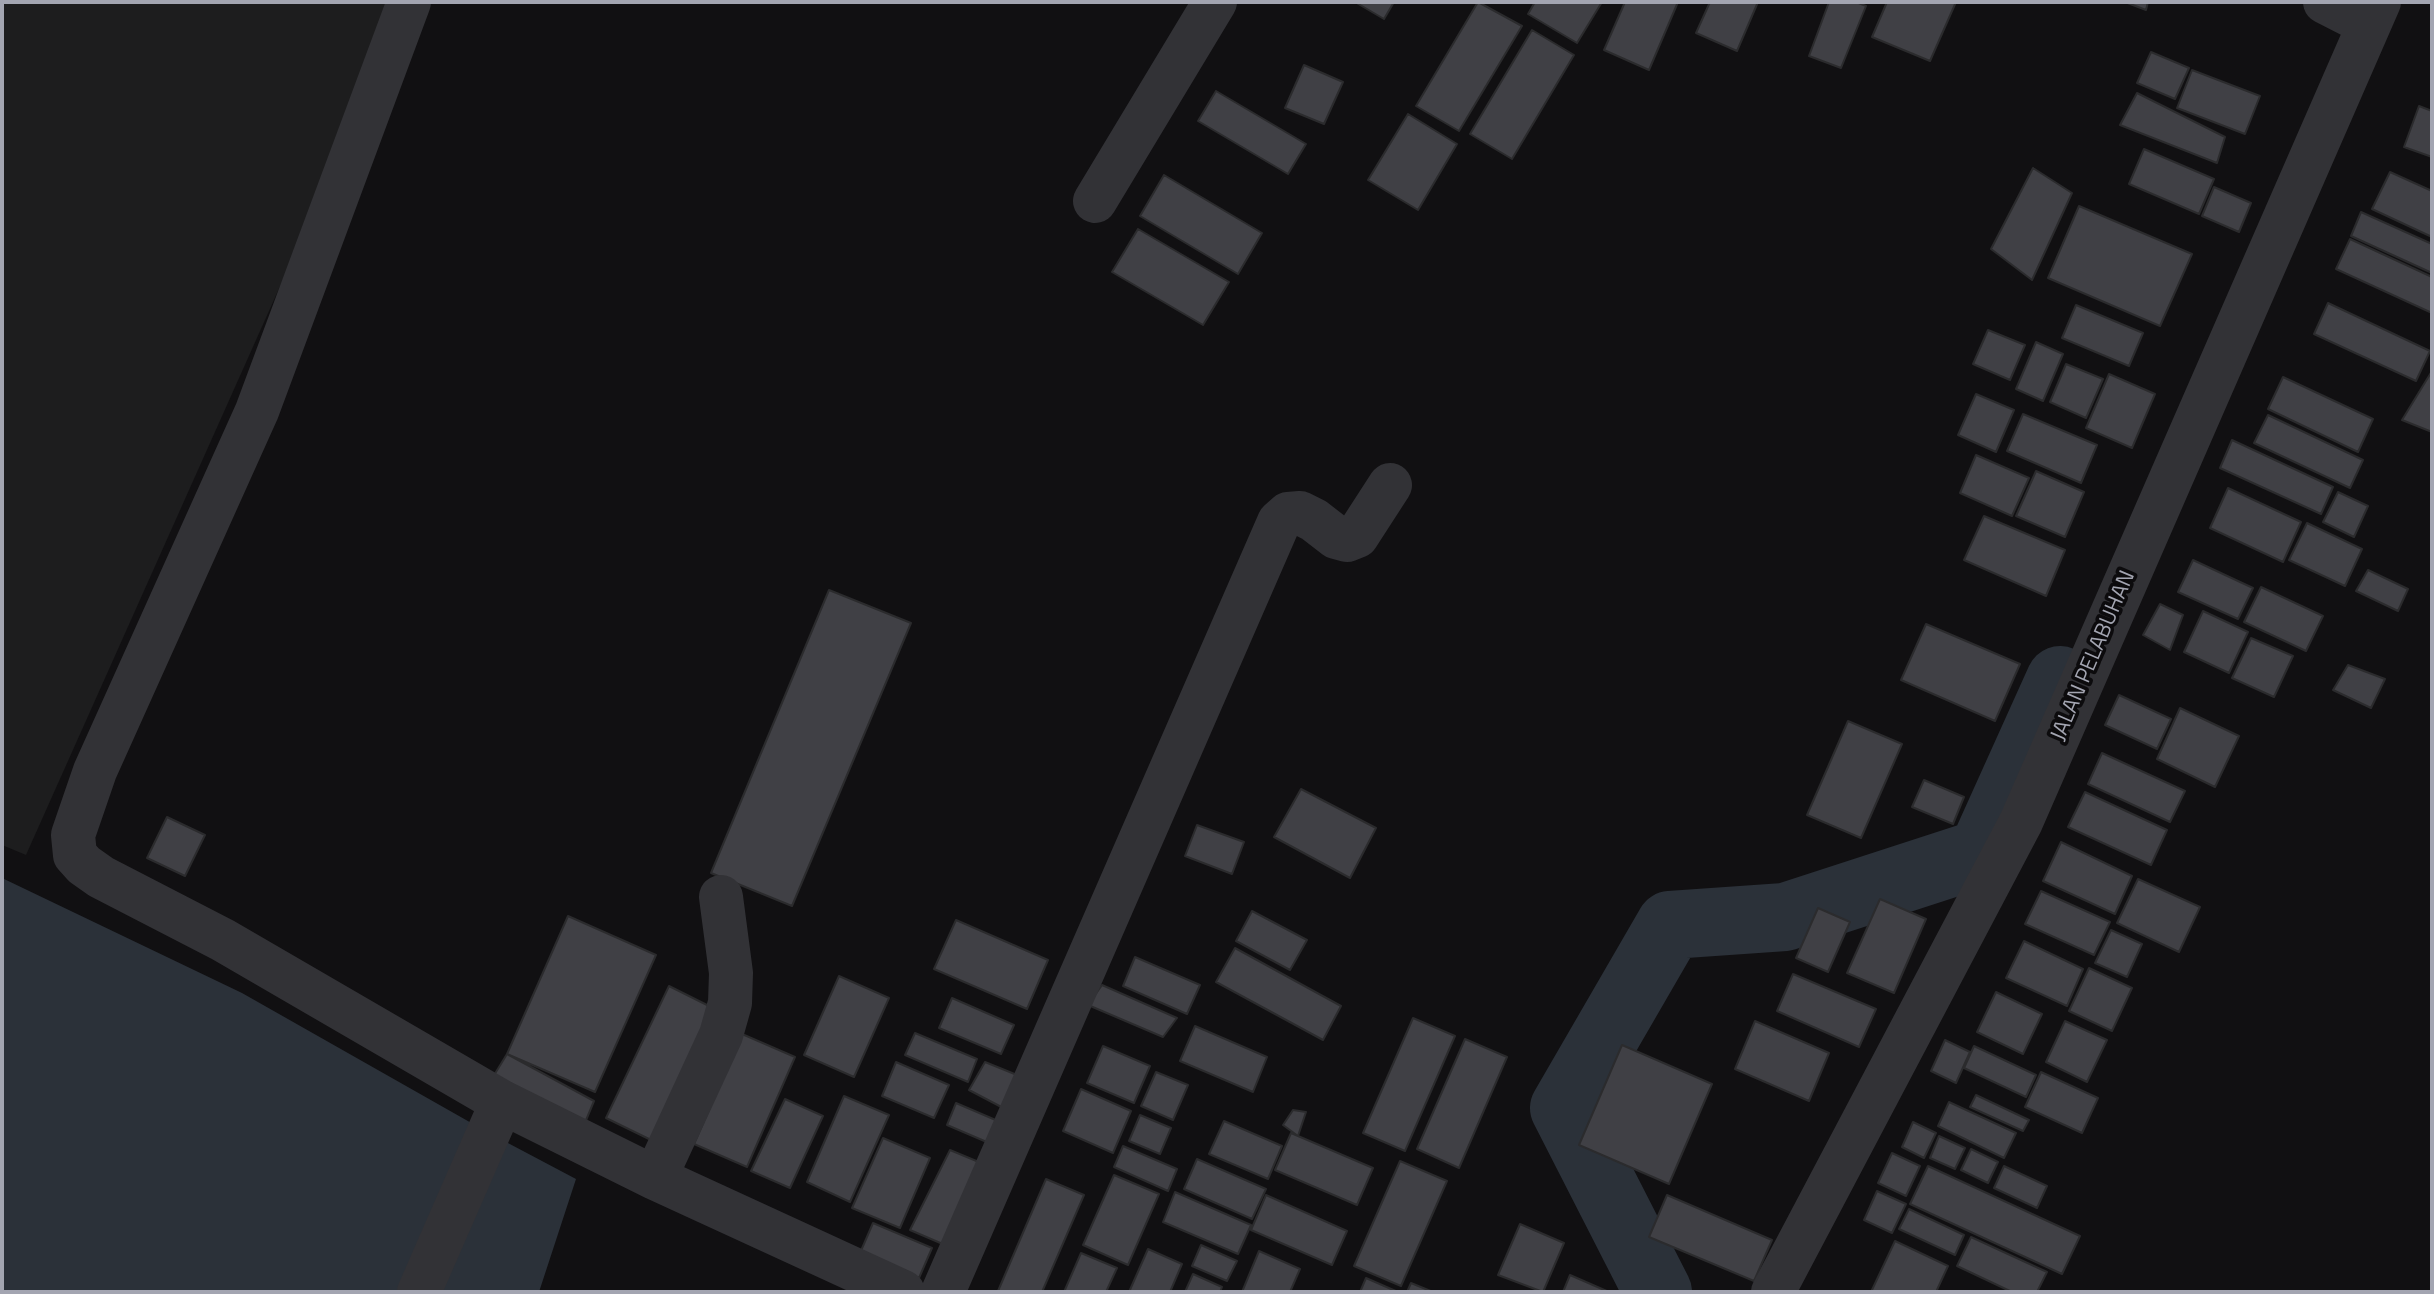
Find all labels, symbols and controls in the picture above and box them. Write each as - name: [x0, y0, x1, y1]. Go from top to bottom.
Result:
- street label: JALAN PELABUHAN: [2046, 567, 2142, 745]

